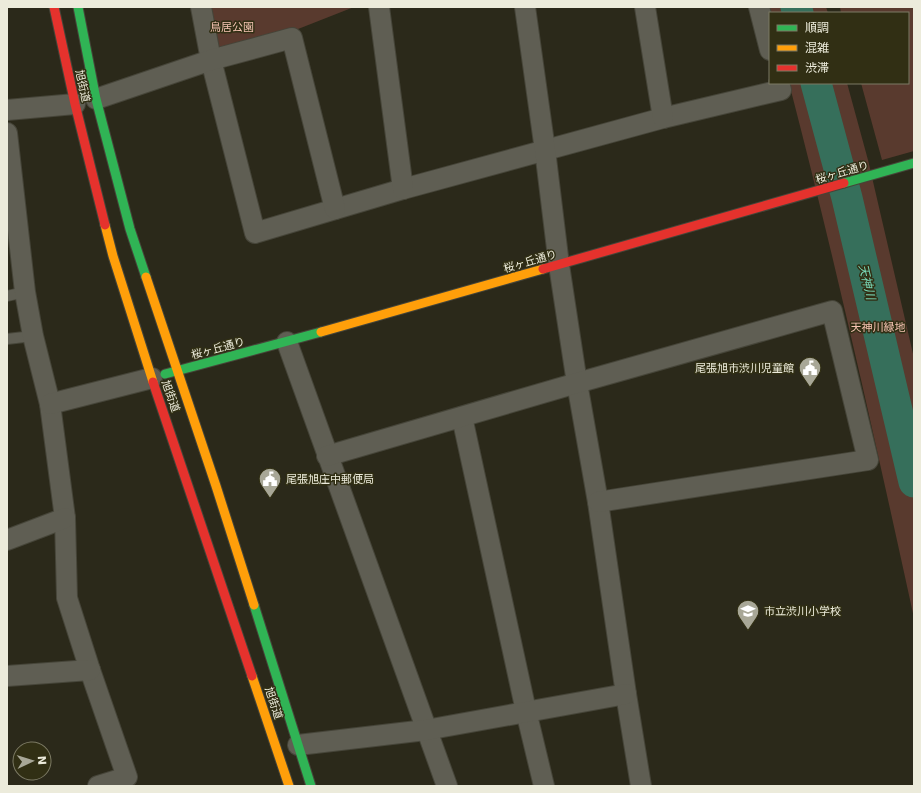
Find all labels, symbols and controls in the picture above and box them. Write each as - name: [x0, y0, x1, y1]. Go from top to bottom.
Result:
- legend: [769, 12, 909, 84]
- park label: 鳥居公園: [210, 21, 254, 34]
- text: 順調: [805, 21, 829, 35]
- text: 混雑: [805, 41, 829, 55]
- text: 渋滞: [805, 61, 829, 75]
- street label: 旭街道: [72, 69, 93, 104]
- street label: 桜ヶ丘通り: [814, 159, 870, 186]
- street label: 桜ヶ丘通り: [502, 248, 558, 275]
- water label: 天神川: [856, 263, 878, 303]
- park label: 天神川緑地: [851, 321, 906, 334]
- street label: 桜ヶ丘通り: [190, 335, 246, 362]
- public building icon: 尾張旭市渋川児童館: [797, 355, 823, 388]
- place label: 尾張旭市渋川児童館: [695, 362, 794, 375]
- street label: 旭街道: [159, 378, 182, 414]
- public building icon: 尾張旭庄中郵便局: [257, 466, 283, 499]
- place label: 尾張旭庄中郵便局: [286, 473, 374, 486]
- school or university icon: 市立渋川小学校: [735, 598, 761, 631]
- place label: 市立渋川小学校: [764, 605, 841, 618]
- street label: 旭街道: [262, 685, 285, 721]
- north arrow: [12, 741, 52, 781]
- text: N: [35, 755, 48, 765]

